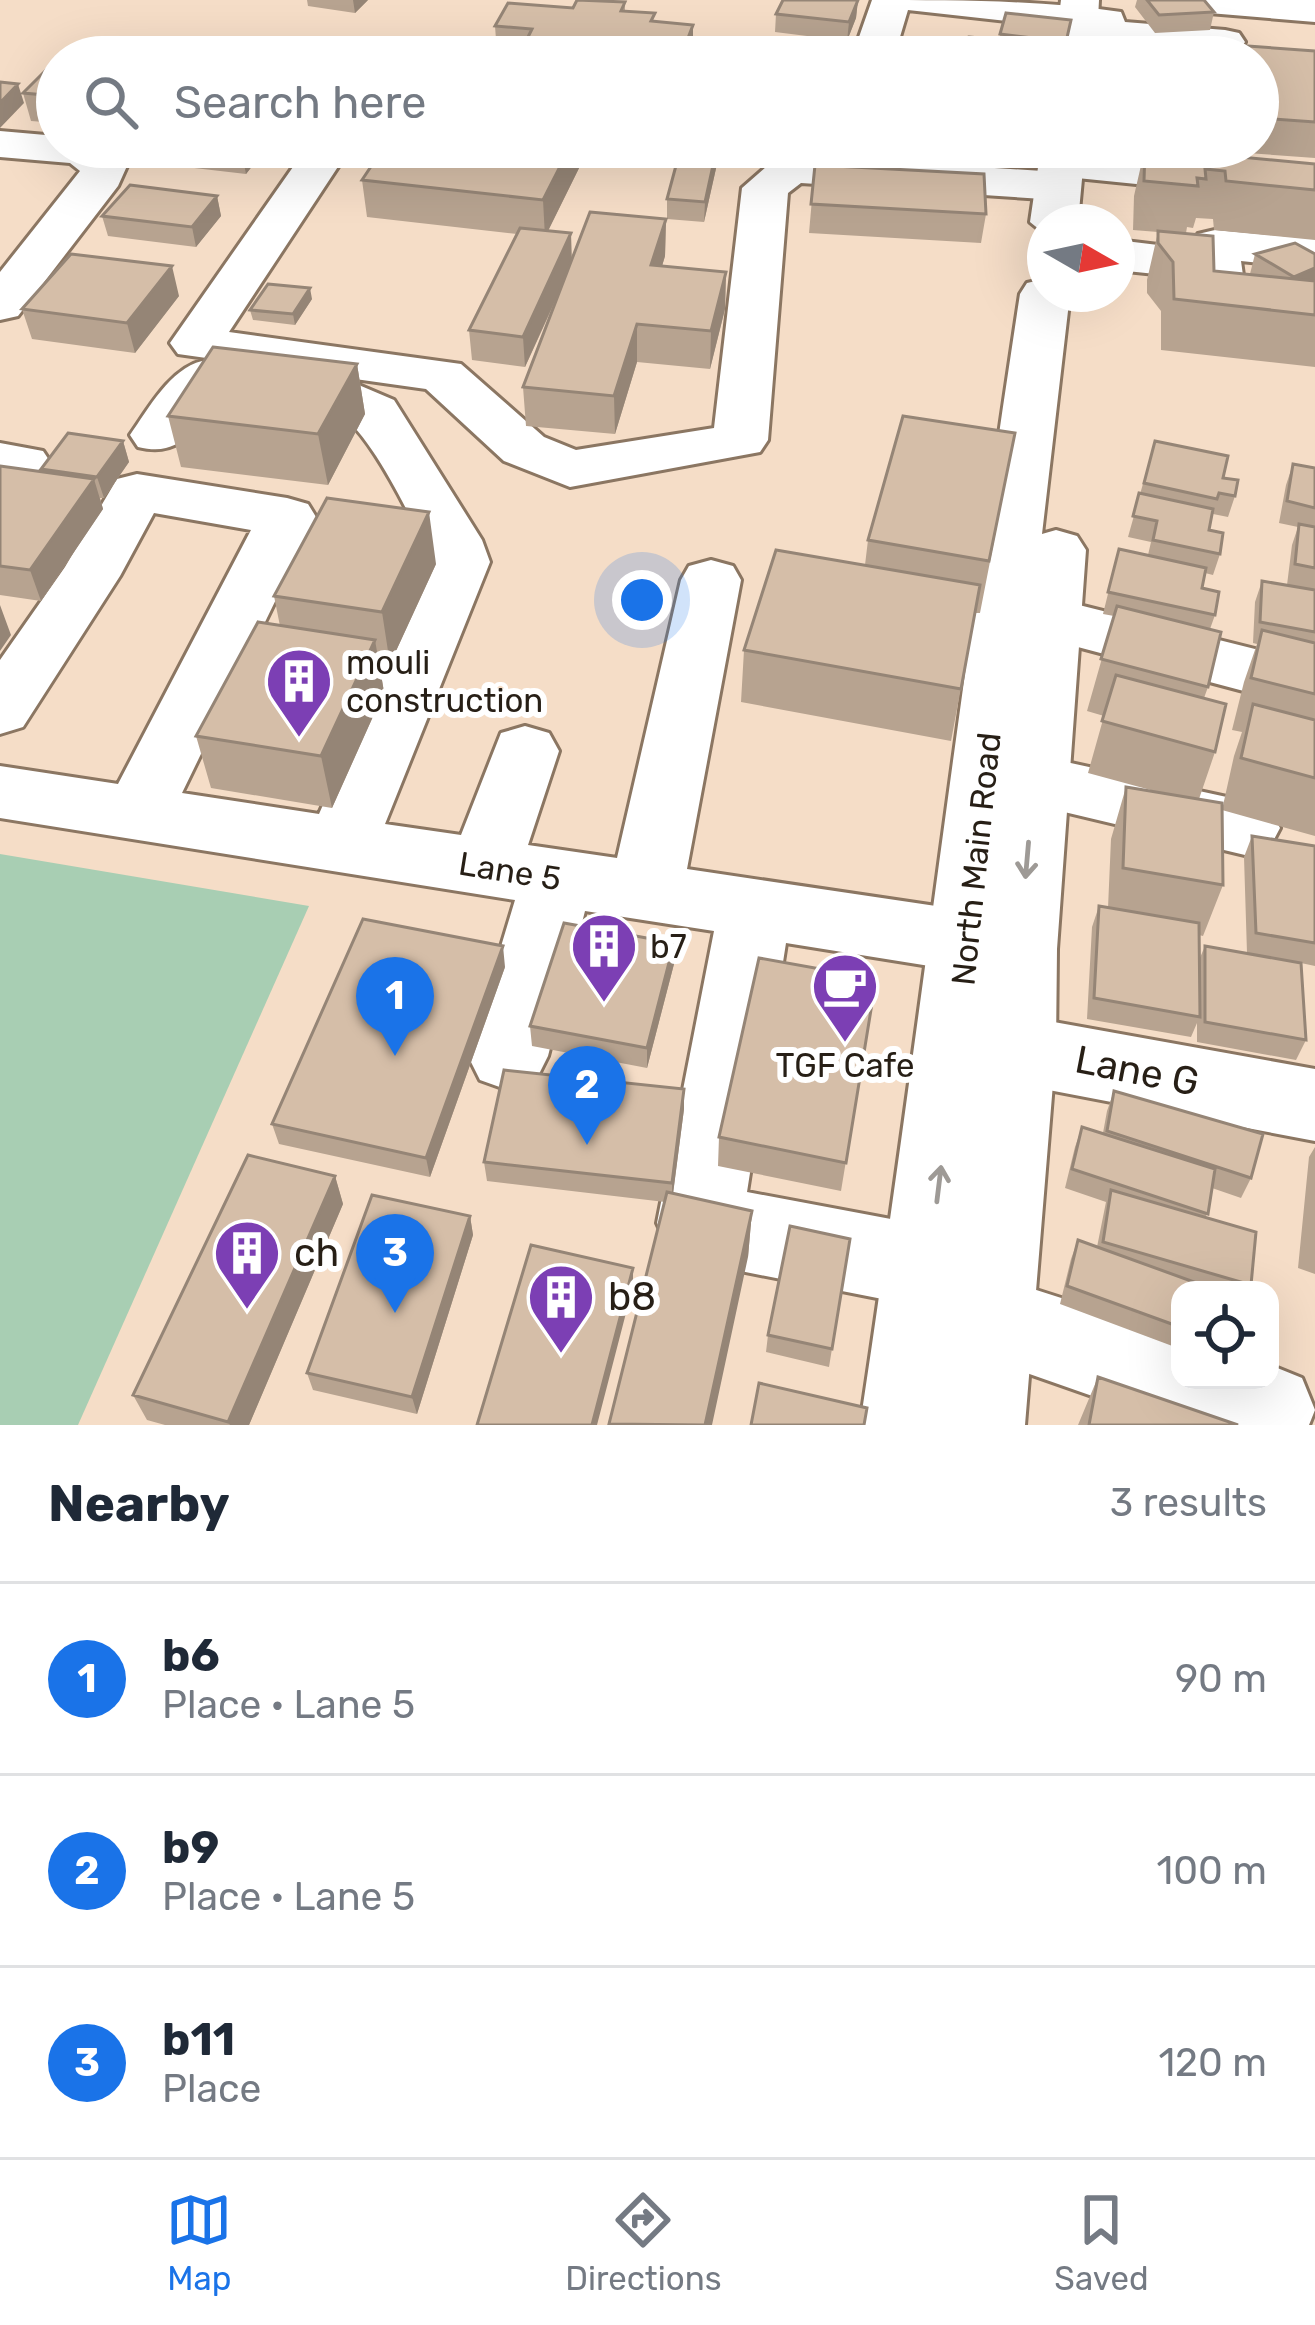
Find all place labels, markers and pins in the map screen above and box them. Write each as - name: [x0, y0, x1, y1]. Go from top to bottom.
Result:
- place label: mouli construction: [346, 643, 543, 720]
- building icon: mouli construction: [264, 646, 334, 740]
- building icon: b7: [569, 911, 639, 1005]
- place label: b7: [650, 927, 687, 966]
- cafe icon: TGF Cafe: [810, 951, 880, 1045]
- pin: 1: [356, 957, 434, 1056]
- pin: 2: [548, 1046, 626, 1145]
- place label: TGF Cafe: [776, 1046, 914, 1085]
- pin: 3: [356, 1214, 434, 1313]
- building icon: ch: [212, 1218, 282, 1312]
- place label: ch: [294, 1230, 339, 1276]
- building icon: b8: [526, 1262, 596, 1356]
- place label: b8: [608, 1274, 656, 1320]

